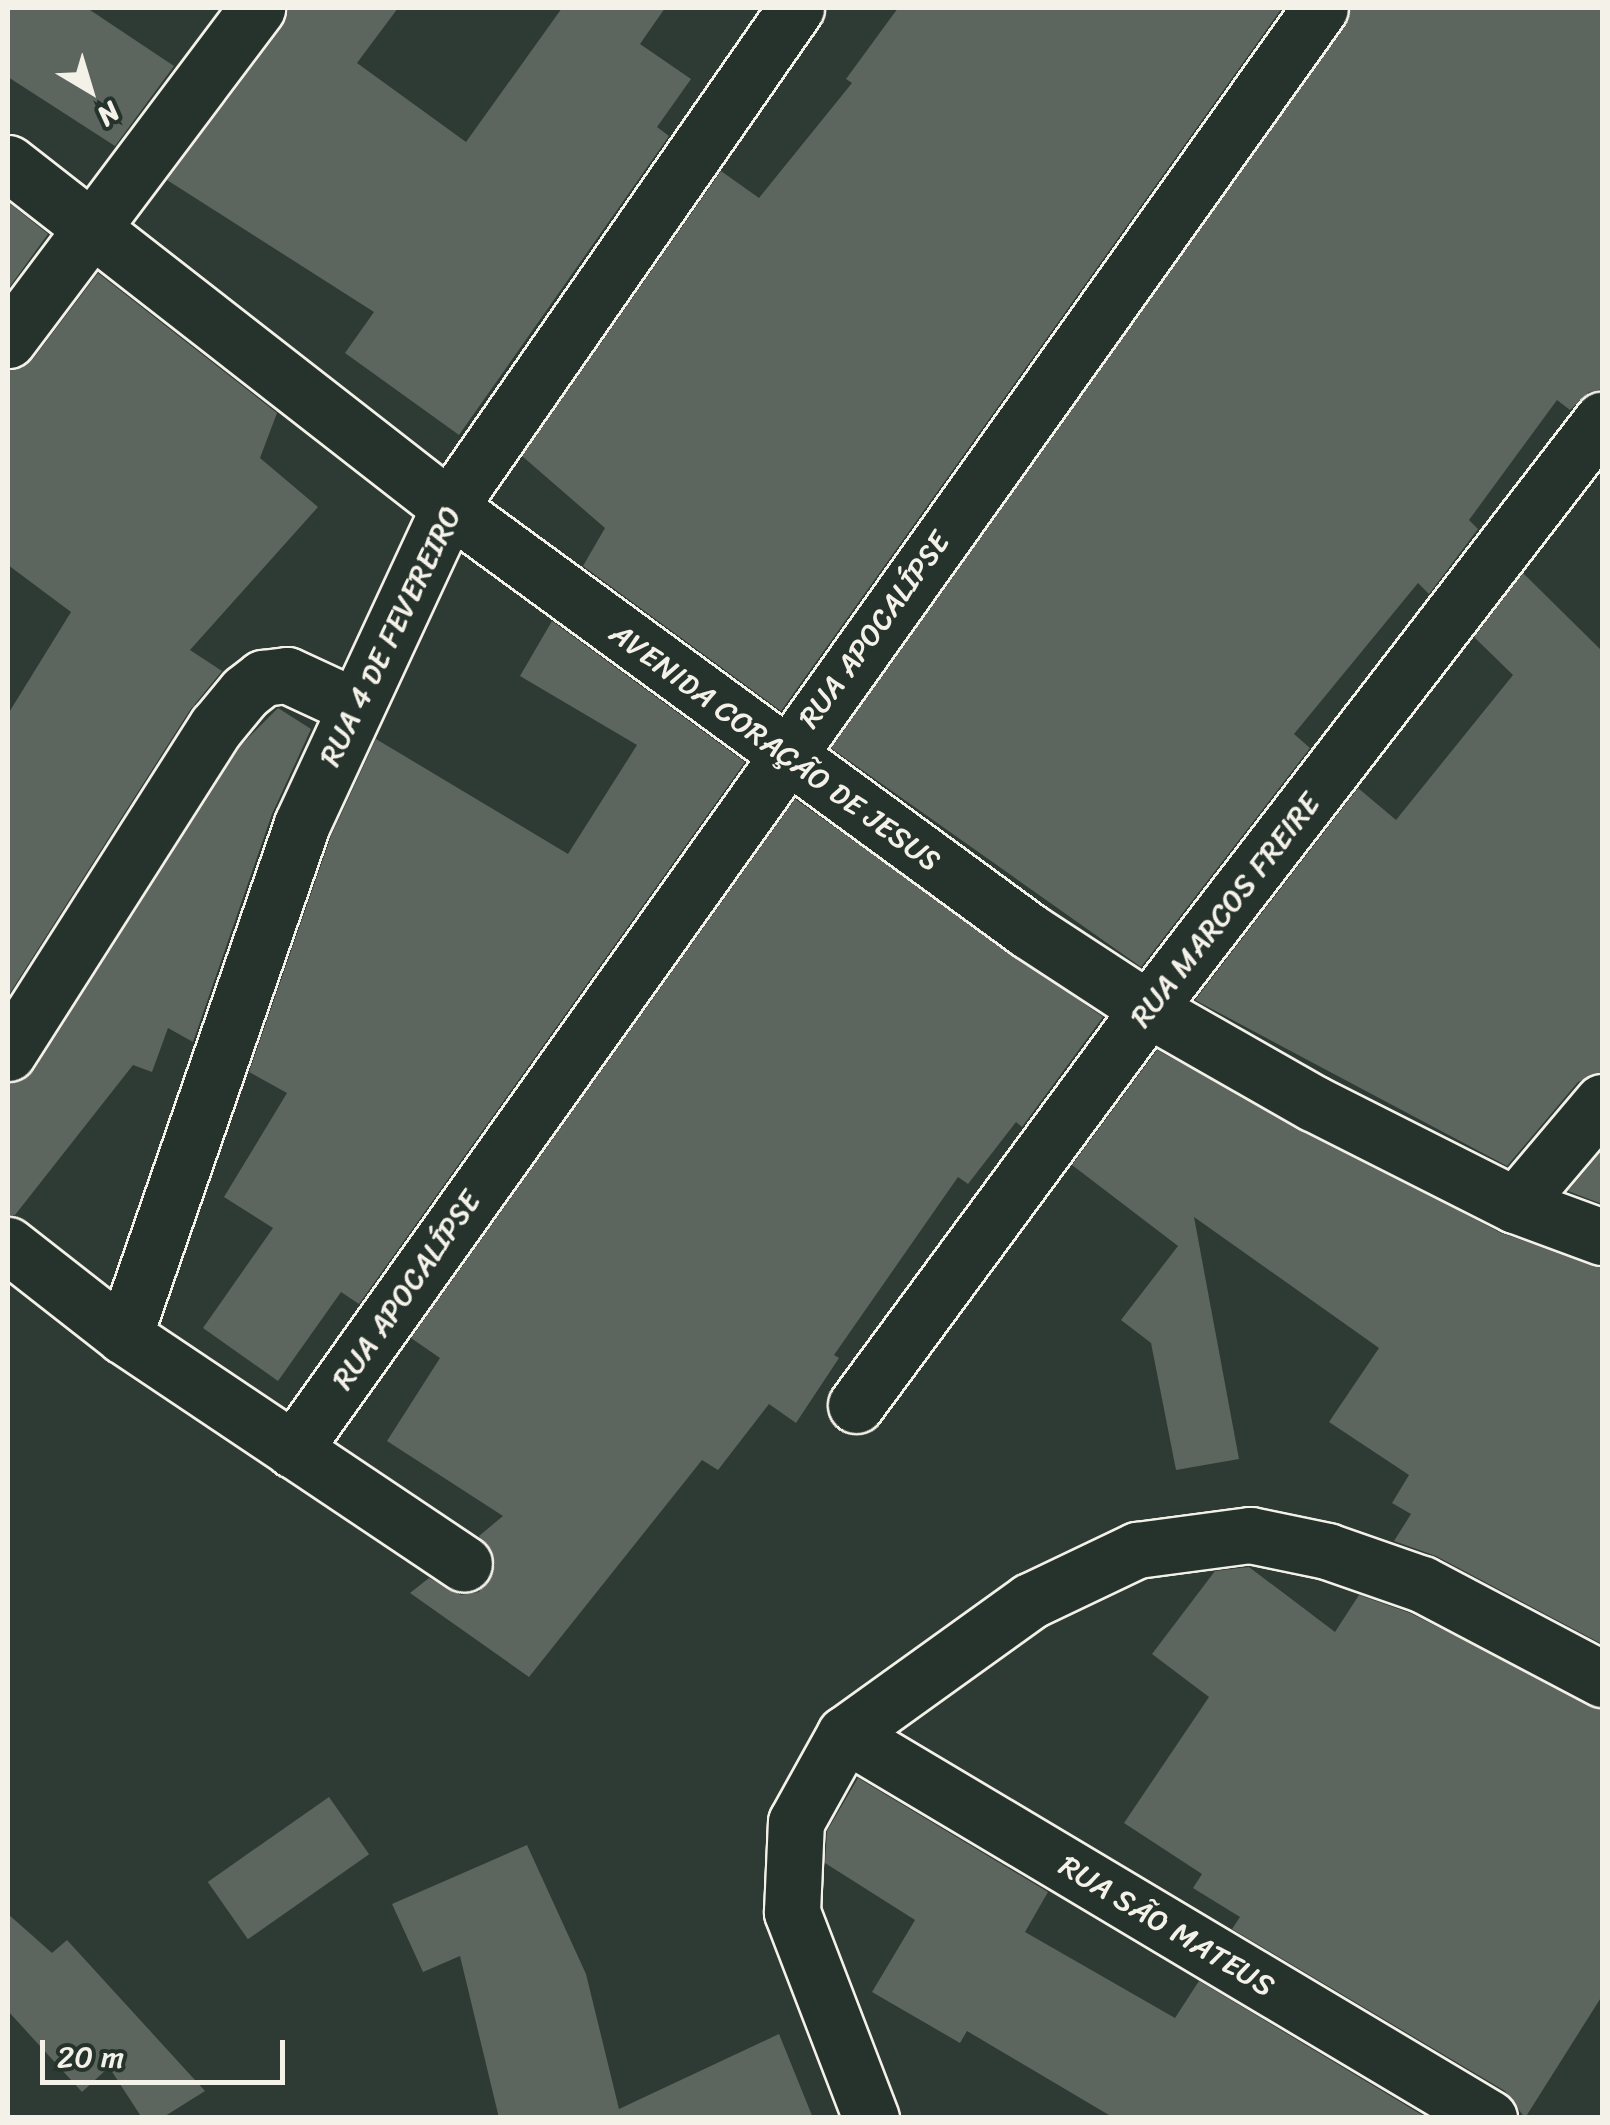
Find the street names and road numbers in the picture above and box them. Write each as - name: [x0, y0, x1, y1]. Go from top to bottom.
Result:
- street label: RUA 4 DE FEVEREIRO: [311, 500, 469, 772]
- street label: RUA APOCALÍPSE: [789, 523, 959, 737]
- street label: AVENIDA CORAÇÃO DE JESUS: [603, 615, 947, 879]
- street label: RUA MARCOS FREIRE: [1123, 787, 1327, 1033]
- street label: RUA APOCALÍPSE: [323, 1182, 489, 1398]
- street label: RUA SÃO MATEUS: [1054, 1848, 1280, 2004]

